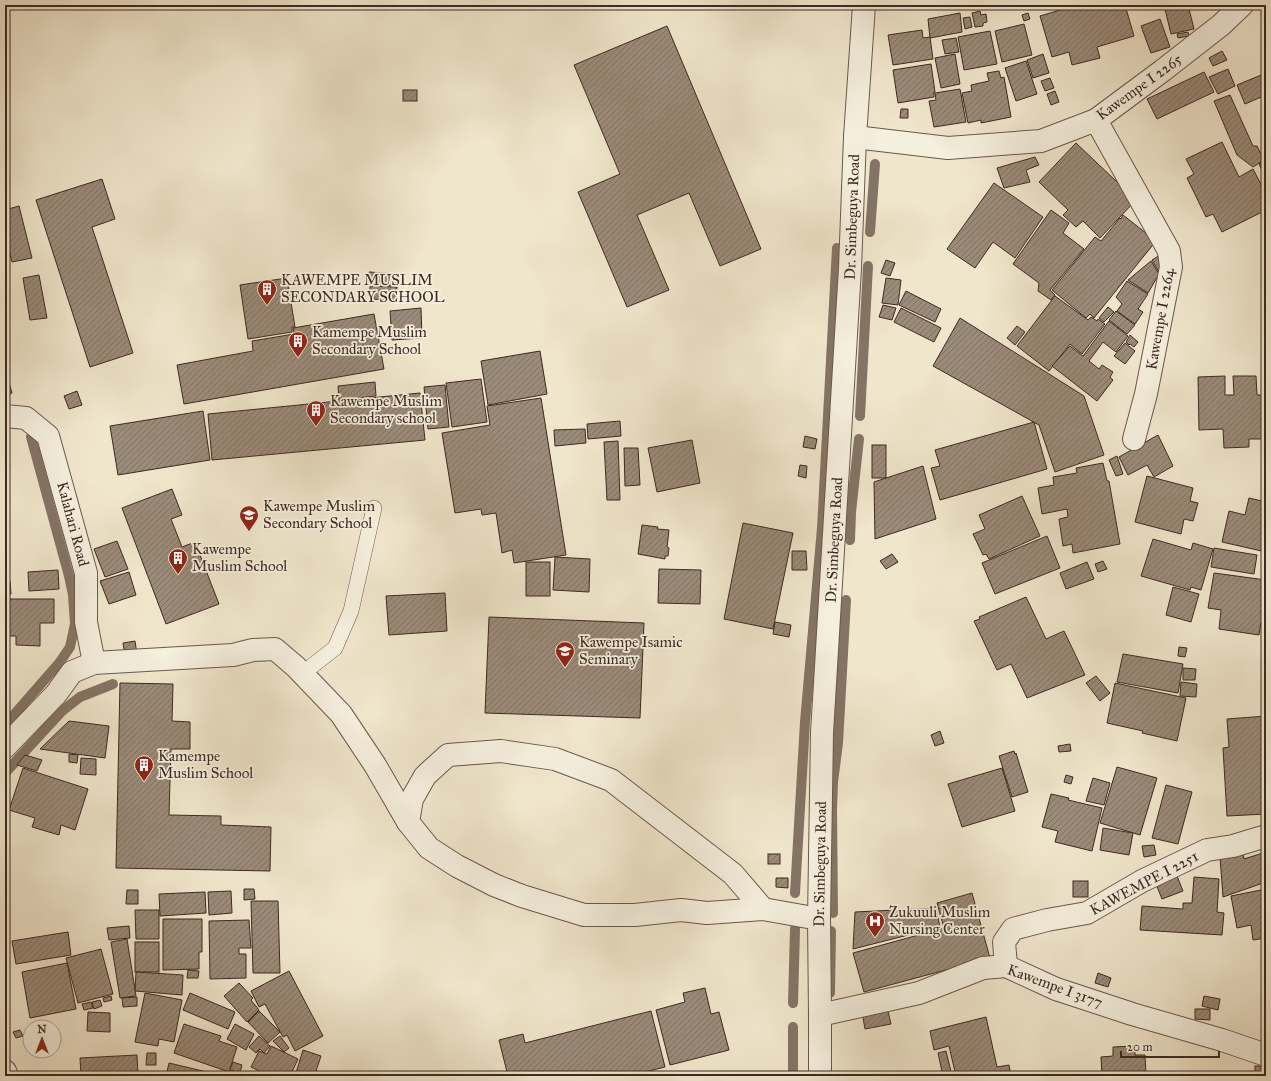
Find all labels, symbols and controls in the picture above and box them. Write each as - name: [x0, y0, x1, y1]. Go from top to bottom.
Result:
- street label: Kawempe I 2265: [1093, 50, 1185, 124]
- street label: Dr. Simbeguya Road: [841, 153, 863, 280]
- street label: Kawempe I 2264: [1142, 266, 1178, 371]
- place label: KAWEMPE MUSLIM SECONDARY SCHOOL: [281, 271, 445, 306]
- building icon: KAWEMPE MUSLIM SECONDARY SCHOOL: [256, 278, 278, 306]
- place label: Kamempe Muslim Secondary School: [312, 323, 427, 358]
- building icon: Kamempe Muslim Secondary School: [287, 330, 309, 358]
- place label: Kawempe Muslim Secondary school: [330, 392, 442, 427]
- building icon: Kawempe Muslim Secondary school: [305, 399, 327, 427]
- street label: Dr. Simbeguya Road: [822, 476, 846, 603]
- street label: Kalahari Road: [53, 480, 93, 569]
- place label: Kawempe Muslim Secondary School: [263, 497, 375, 532]
- school or university icon: Kawempe Muslim Secondary School: [238, 504, 260, 532]
- place label: Kawempe Muslim School: [192, 540, 288, 575]
- building icon: Kawempe Muslim School: [167, 547, 189, 575]
- place label: Kawempe Isamic Seminary: [579, 633, 683, 668]
- school or university icon: Kawempe Isamic Seminary: [554, 640, 576, 668]
- place label: Kamempe Muslim School: [158, 747, 254, 782]
- building icon: Kamempe Muslim School: [133, 754, 155, 782]
- street label: Dr. Simbeguya Road: [810, 800, 830, 927]
- street label: KAWEMPE I 2251: [1087, 847, 1201, 919]
- place label: Zukuuli Muslim Nursing Center: [889, 903, 991, 938]
- hospital icon: Zukuuli Muslim Nursing Center: [864, 910, 886, 938]
- street label: Kawempe I 3177: [1005, 960, 1105, 1012]
- north arrow: [22, 1019, 62, 1059]
- text: N: [37, 1023, 47, 1036]
- scale bar: [1121, 1033, 1219, 1059]
- text: 20 m: [1127, 1040, 1153, 1054]

